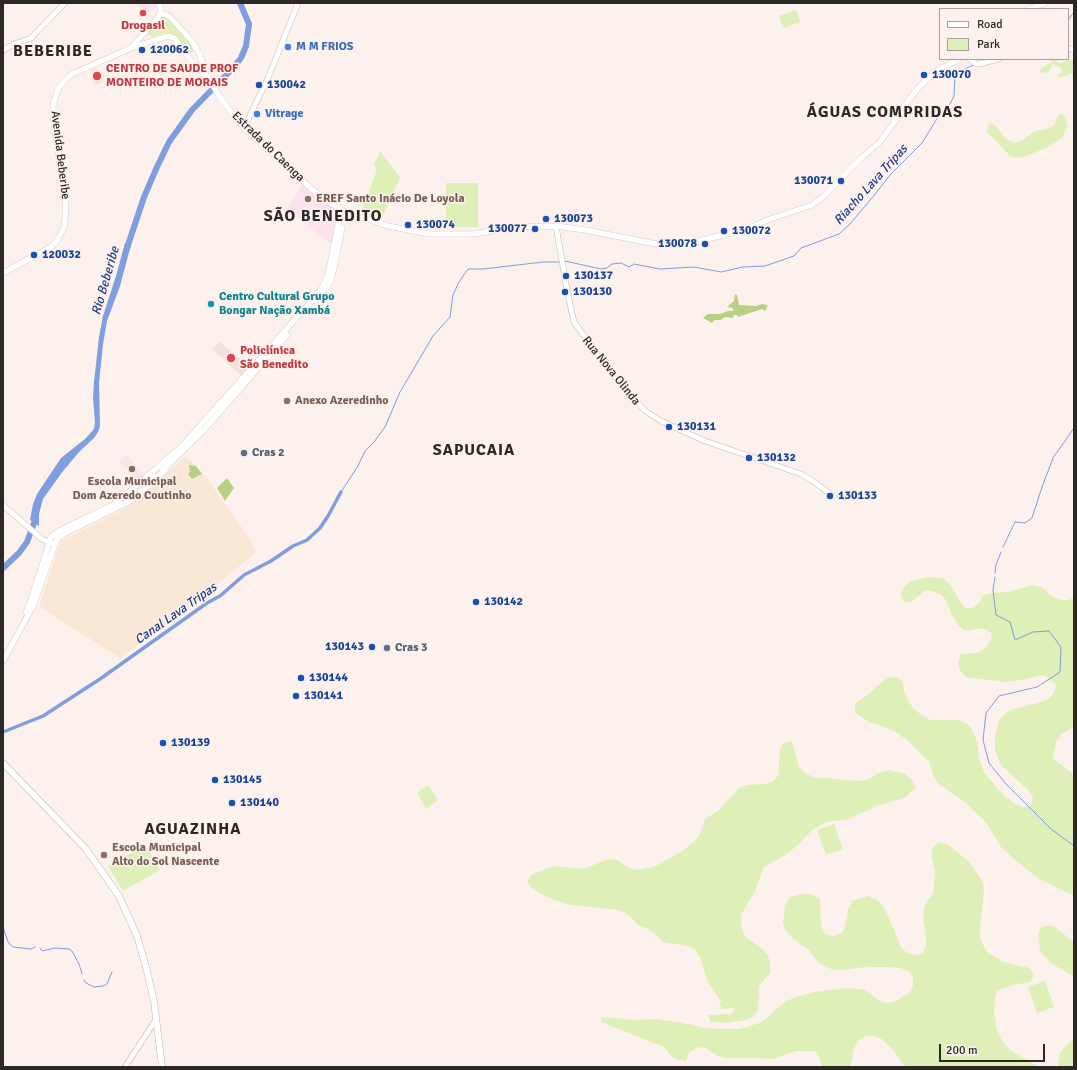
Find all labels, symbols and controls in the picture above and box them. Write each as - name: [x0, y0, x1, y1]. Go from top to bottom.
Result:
- marker: Drogasil: [138, 8, 148, 18]
- legend: [939, 8, 1069, 60]
- text: Road: [977, 17, 1003, 32]
- place label: Drogasil: [121, 19, 165, 33]
- text: Park: [977, 37, 1000, 52]
- place label: M M FRIOS: [296, 40, 354, 54]
- district label: BEBERIBE: [13, 42, 93, 62]
- marker: M M FRIOS: [283, 42, 293, 52]
- place label: 120062: [150, 43, 189, 57]
- marker: 120062: [137, 45, 147, 55]
- place label: CENTRO DE SAUDE PROF MONTEIRO DE MORAIS: [106, 62, 238, 90]
- place label: 130070: [932, 68, 971, 82]
- marker: CENTRO DE SAUDE PROF MONTEIRO DE MORAIS: [91, 70, 103, 82]
- marker: 130070: [919, 70, 929, 80]
- place label: 130042: [267, 78, 306, 92]
- marker: 130042: [254, 80, 264, 90]
- district label: ÁGUAS COMPRIDAS: [807, 103, 963, 123]
- place label: Vitrage: [265, 107, 303, 121]
- street label: Estrada do Caenga: [229, 109, 307, 185]
- marker: Vitrage: [252, 109, 262, 119]
- street label: Avenida Beberibe: [47, 110, 73, 200]
- water label: Riacho Lava Tripas: [831, 142, 911, 228]
- place label: 130071: [794, 174, 833, 188]
- marker: 130071: [836, 176, 846, 186]
- place label: EREF Santo Inácio De Loyola: [316, 192, 465, 206]
- marker: EREF Santo Inácio De Loyola: [303, 194, 313, 204]
- district label: SÃO BENEDITO: [264, 207, 382, 227]
- place label: 130073: [554, 212, 593, 226]
- marker: 130073: [541, 214, 551, 224]
- place label: 130074: [416, 218, 455, 232]
- marker: 130074: [403, 220, 413, 230]
- place label: 130077: [488, 222, 527, 236]
- marker: 130077: [530, 224, 540, 234]
- place label: 130072: [732, 224, 771, 238]
- marker: 130072: [719, 226, 729, 236]
- place label: 130078: [658, 237, 697, 251]
- marker: 130078: [700, 239, 710, 249]
- water label: Rio Beberibe: [89, 245, 123, 317]
- place label: 120032: [42, 248, 81, 262]
- marker: 120032: [29, 250, 39, 260]
- place label: 130137: [574, 269, 613, 283]
- marker: 130137: [561, 271, 571, 281]
- place label: 130130: [573, 285, 612, 299]
- marker: 130130: [560, 287, 570, 297]
- place label: Centro Cultural Grupo Bongar Nação Xambá: [219, 290, 334, 318]
- marker: Centro Cultural Grupo Bongar Nação Xambá: [206, 299, 216, 309]
- street label: Rua Nova Olinda: [579, 334, 643, 408]
- place label: Policlínica São Benedito: [240, 344, 308, 372]
- marker: Policlínica São Benedito: [225, 352, 237, 364]
- place label: Anexo Azeredinho: [295, 394, 389, 408]
- marker: Anexo Azeredinho: [282, 396, 292, 406]
- place label: 130131: [677, 420, 716, 434]
- marker: 130131: [664, 422, 674, 432]
- district label: SAPUCAIA: [433, 441, 515, 461]
- place label: Cras 2: [252, 446, 285, 460]
- marker: Cras 2: [239, 448, 249, 458]
- place label: 130132: [757, 451, 796, 465]
- marker: 130132: [744, 453, 754, 463]
- marker: Escola Municipal Dom Azeredo Coutinho: [127, 464, 137, 474]
- place label: Escola Municipal Dom Azeredo Coutinho: [73, 475, 191, 503]
- place label: 130133: [838, 489, 877, 503]
- marker: 130133: [825, 491, 835, 501]
- water label: Canal Lava Tripas: [132, 580, 220, 648]
- place label: 130142: [484, 595, 523, 609]
- marker: 130142: [471, 597, 481, 607]
- place label: 130143: [325, 640, 364, 654]
- place label: Cras 3: [395, 641, 428, 655]
- marker: 130143: [367, 642, 377, 652]
- marker: Cras 3: [382, 643, 392, 653]
- place label: 130144: [309, 671, 348, 685]
- marker: 130144: [296, 673, 306, 683]
- place label: 130141: [304, 689, 343, 703]
- marker: 130141: [291, 691, 301, 701]
- place label: 130139: [171, 736, 210, 750]
- marker: 130139: [158, 738, 168, 748]
- place label: 130145: [223, 773, 262, 787]
- marker: 130145: [210, 775, 220, 785]
- place label: 130140: [240, 796, 279, 810]
- marker: 130140: [227, 798, 237, 808]
- district label: AGUAZINHA: [145, 820, 241, 840]
- place label: Escola Municipal Alto do Sol Nascente: [112, 841, 219, 869]
- marker: Escola Municipal Alto do Sol Nascente: [99, 850, 109, 860]
- scale bar: [941, 1036, 1047, 1062]
- text: 200 m: [946, 1043, 978, 1058]

